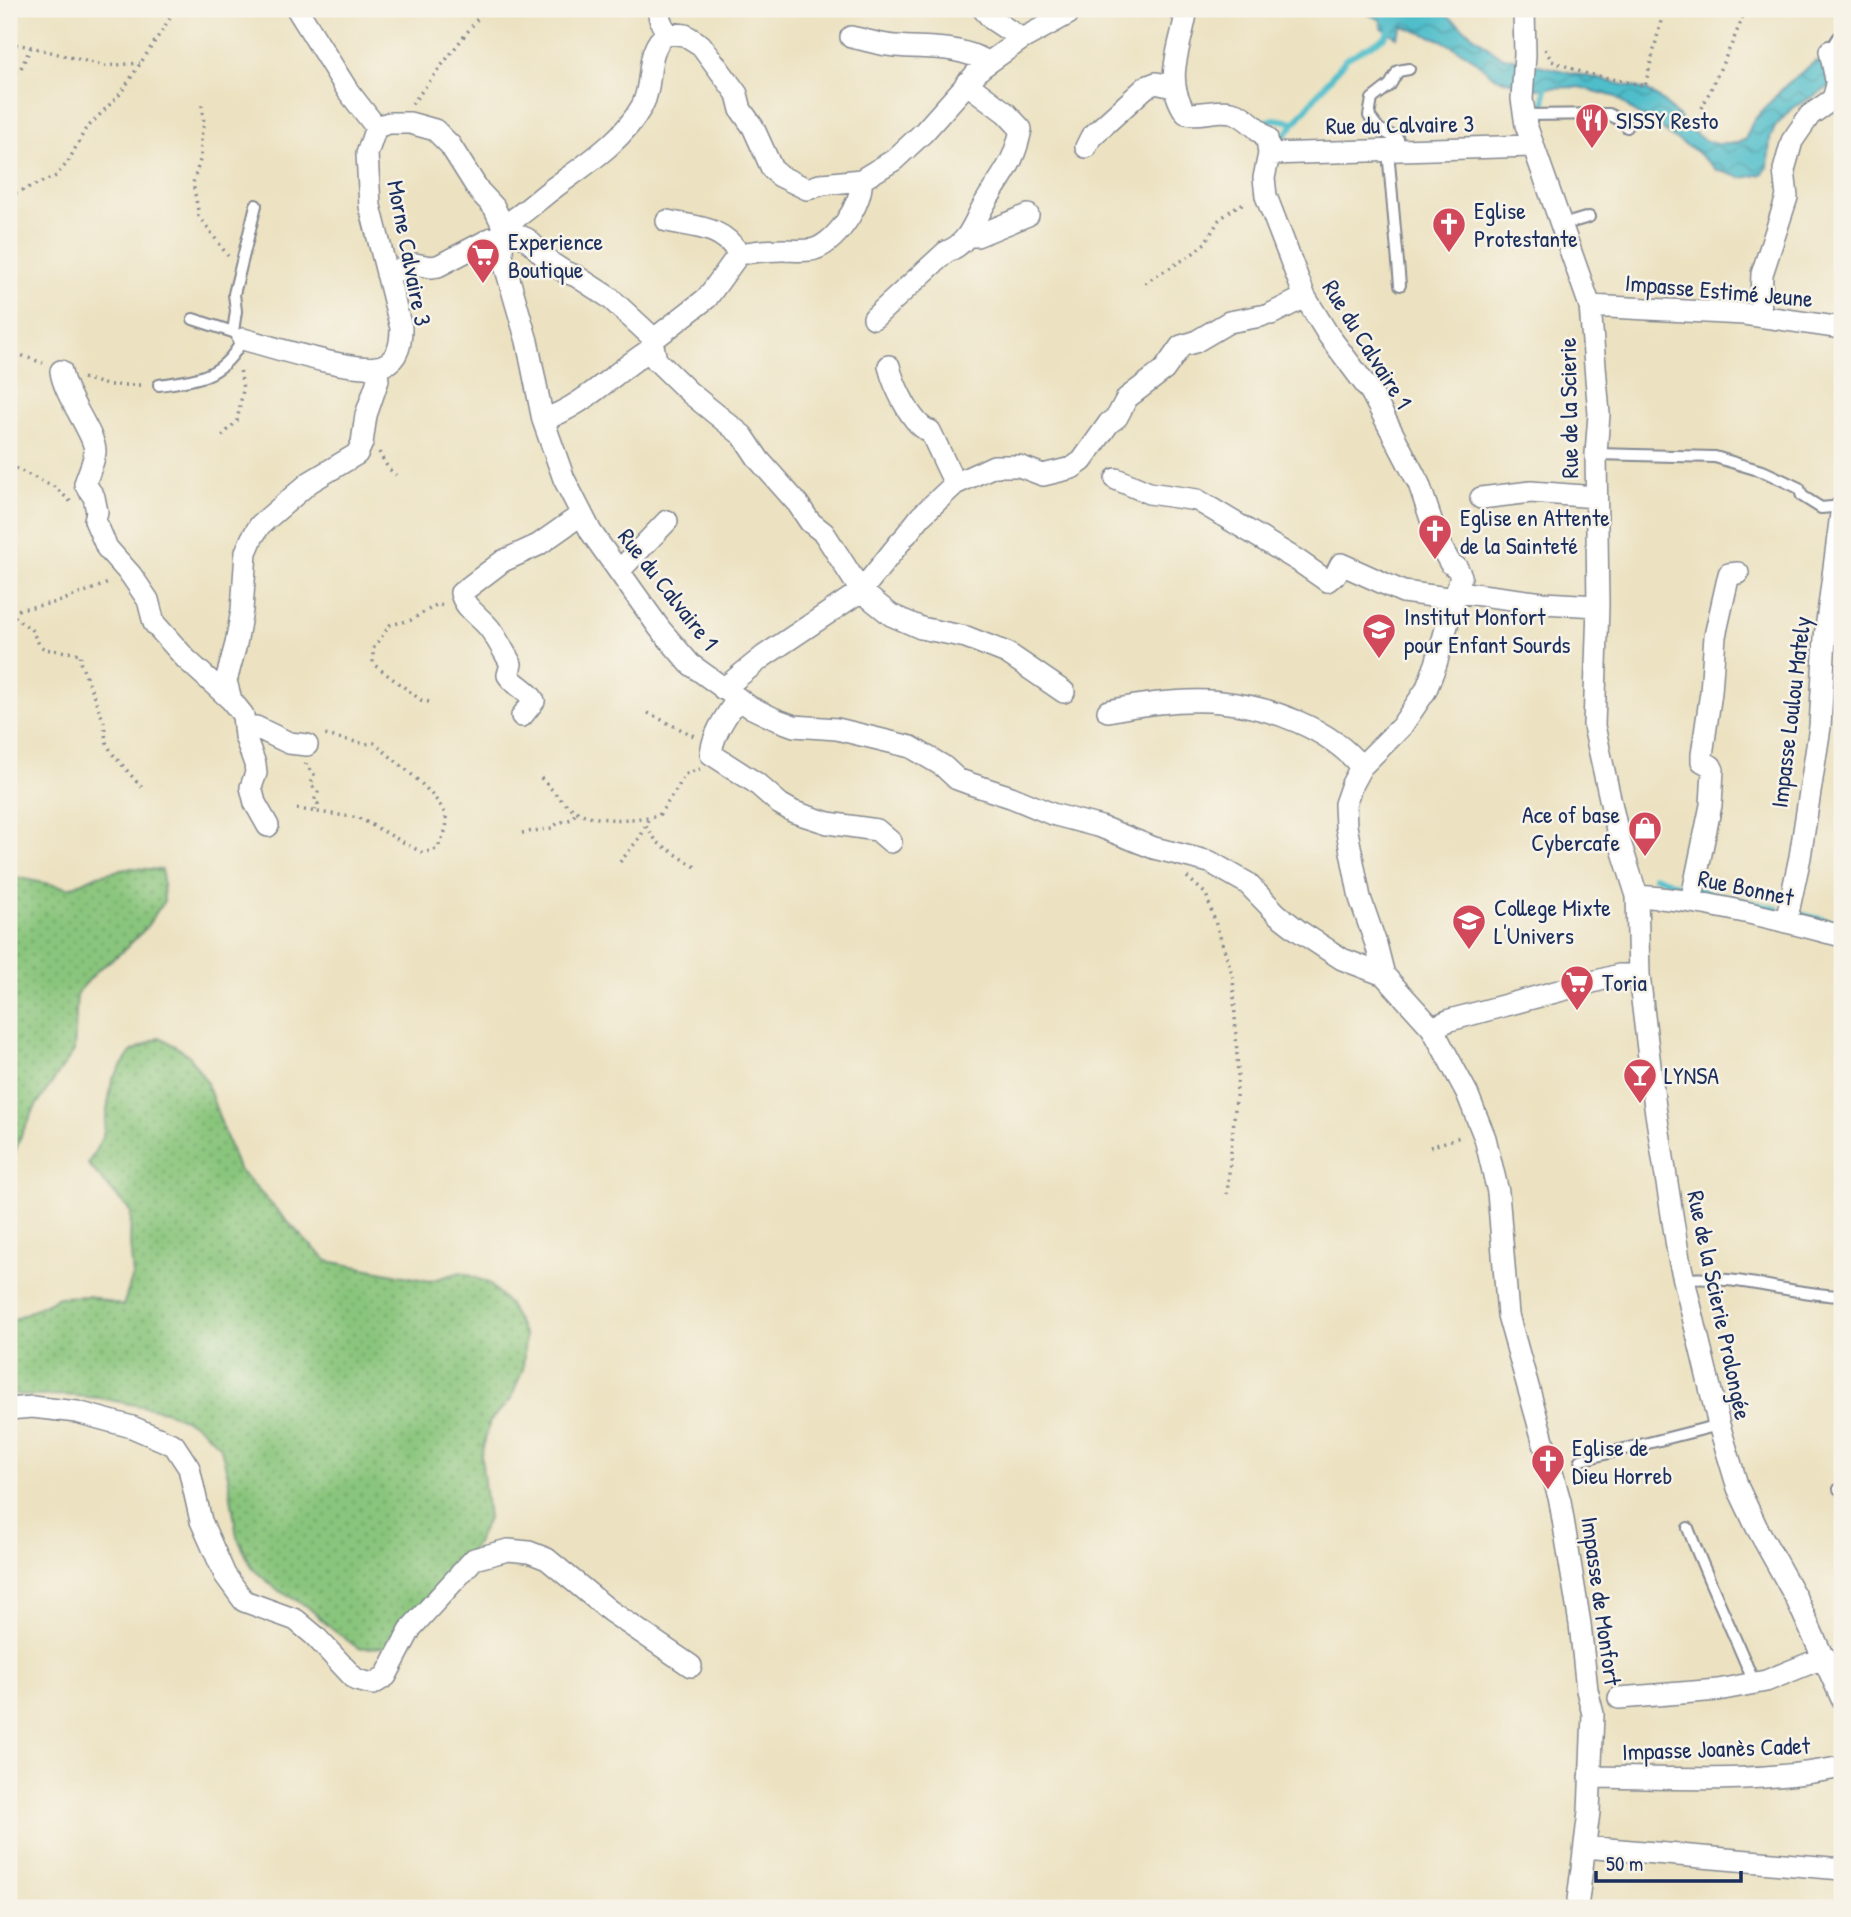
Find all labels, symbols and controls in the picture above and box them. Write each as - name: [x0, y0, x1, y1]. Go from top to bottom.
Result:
- restaurant icon: SISSY Resto: [1573, 101, 1611, 150]
- place label: SISSY Resto: [1616, 104, 1719, 136]
- street label: Rue du Calvaire 3: [1326, 107, 1474, 141]
- street label: Morne Calvaire 3: [380, 178, 440, 328]
- place label: Eglise Protestante: [1474, 194, 1578, 254]
- church icon: Eglise Protestante: [1430, 205, 1468, 254]
- place label: Experience Boutique: [508, 225, 604, 285]
- supermarket icon: Experience Boutique: [464, 236, 502, 285]
- street label: Impasse Estimé Jeune: [1624, 266, 1815, 314]
- street label: Rue du Calvaire 1: [1316, 273, 1420, 415]
- street label: Rue de la Scierie: [1551, 337, 1585, 479]
- place label: Eglise en Attente de la Sainteté: [1460, 501, 1610, 561]
- church icon: Eglise en Attente de la Sainteté: [1416, 512, 1454, 561]
- street label: Rue du Calvaire 1: [611, 521, 727, 657]
- place label: Institut Monfort pour Enfant Sourds: [1404, 600, 1571, 660]
- school or university icon: Institut Monfort pour Enfant Sourds: [1360, 611, 1398, 660]
- street label: Impasse Loulou Mately: [1762, 614, 1818, 810]
- place label: Ace of base Cybercafe: [1522, 798, 1620, 858]
- shop icon: Ace of base Cybercafe: [1626, 809, 1664, 858]
- street label: Rue Bonnet: [1695, 861, 1797, 913]
- place label: College Mixte L'Univers: [1494, 891, 1611, 951]
- school or university icon: College Mixte L'Univers: [1450, 902, 1488, 951]
- supermarket icon: Toria: [1558, 963, 1596, 1012]
- place label: Toria: [1602, 966, 1647, 998]
- bar icon: LYNSA: [1621, 1056, 1659, 1105]
- place label: LYNSA: [1664, 1059, 1719, 1091]
- street label: Rue de la Scierie Prolongée: [1680, 1188, 1760, 1423]
- place label: Eglise de Dieu Horreb: [1572, 1431, 1672, 1491]
- church icon: Eglise de Dieu Horreb: [1529, 1442, 1567, 1491]
- street label: Impasse de Monfort: [1574, 1514, 1630, 1688]
- street label: Impasse Joanès Cadet: [1621, 1729, 1811, 1767]
- scale bar: [1596, 1840, 1741, 1884]
- text: 50 m: [1606, 1849, 1643, 1878]

